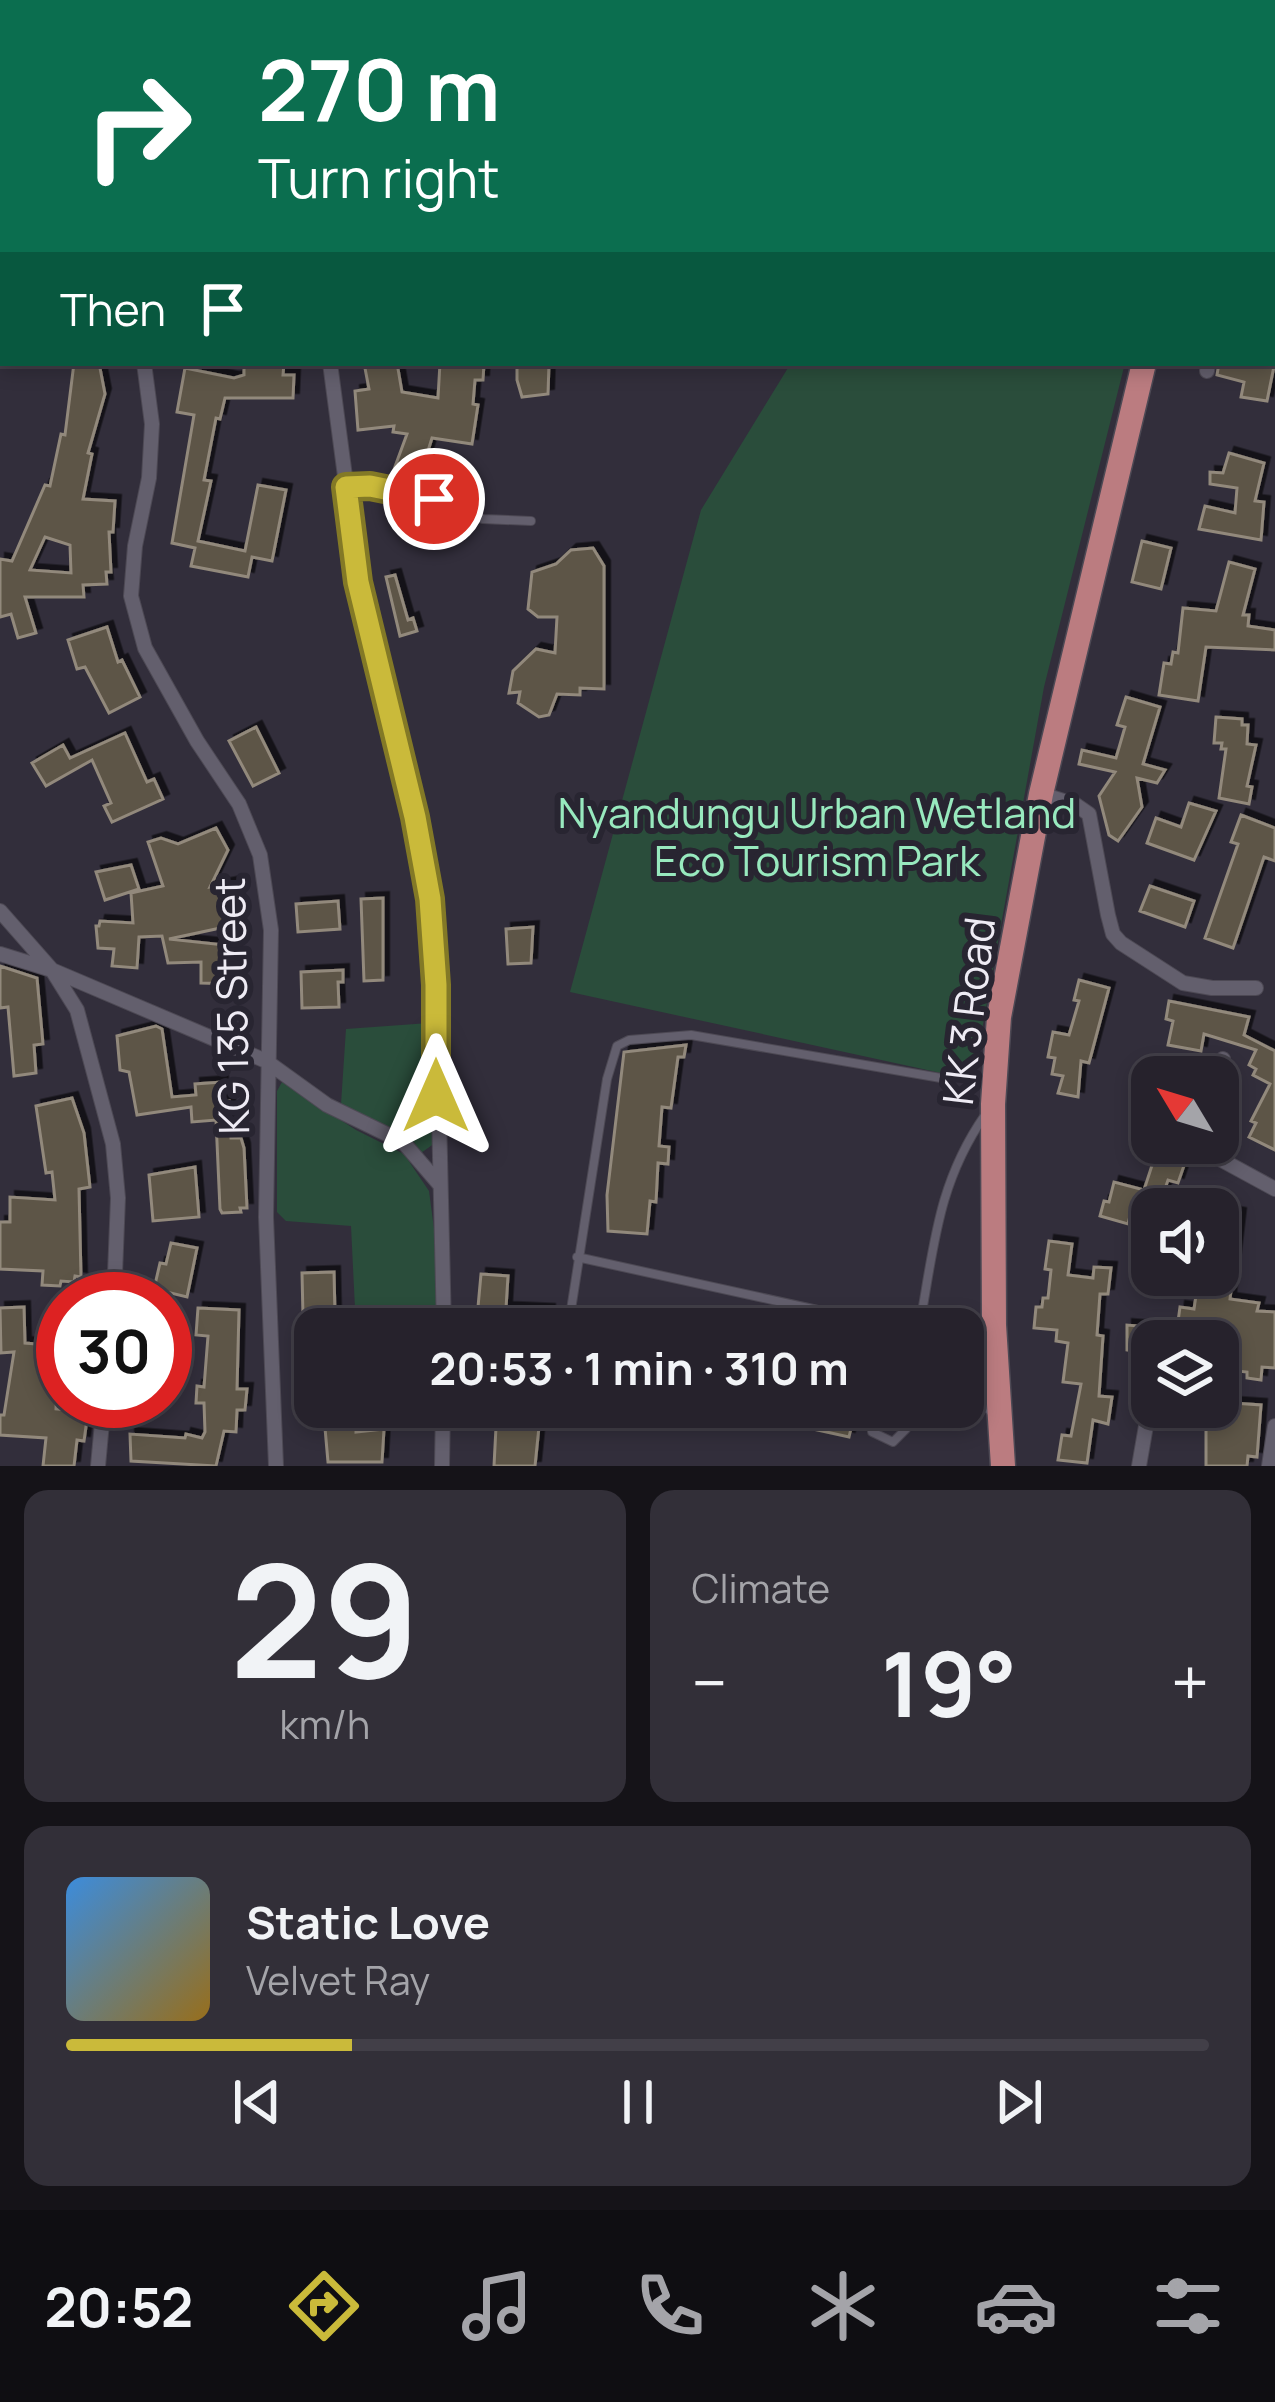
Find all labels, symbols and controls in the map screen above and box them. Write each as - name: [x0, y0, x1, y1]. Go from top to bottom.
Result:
- text: 270 m: [258, 31, 500, 146]
- icon: right: [60, 48, 216, 204]
- text: Turn right: [258, 140, 500, 214]
- icon: arrive: [190, 276, 256, 342]
- text: Then: [60, 278, 166, 340]
- pin: [383, 448, 485, 550]
- icon: arrive: [401, 466, 467, 532]
- park label: Nyandungu Urban Wetland Eco Tourism Park: [558, 783, 1076, 889]
- street label: KG 135 Street: [200, 877, 262, 1135]
- street label: KK 3 Road: [928, 914, 1008, 1108]
- position arrow: [373, 1033, 499, 1159]
- north arrow: [1131, 1056, 1239, 1164]
- map controls: [1131, 1056, 1239, 1428]
- button: sound: [1131, 1188, 1239, 1296]
- speed limit sign: 30: [36, 1272, 192, 1428]
- button: layers: [1131, 1320, 1239, 1428]
- text: 20:53 · 1 min · 310 m: [429, 1337, 849, 1399]
- text: 29: [230, 1512, 420, 1725]
- text: Climate: [692, 1561, 830, 1615]
- text: 19°: [881, 1621, 1017, 1744]
- text: −: [692, 1637, 727, 1727]
- text: +: [1171, 1637, 1209, 1727]
- text: km/h: [279, 1697, 370, 1751]
- text: Static Love: [246, 1891, 490, 1953]
- text: Velvet Ray: [246, 1953, 430, 2007]
- icon: previous: [224, 2069, 290, 2135]
- icon: pause: [605, 2069, 671, 2135]
- icon: next: [986, 2069, 1052, 2135]
- icon: directions: [282, 2264, 366, 2348]
- icon: music: [455, 2264, 539, 2348]
- icon: phone: [628, 2264, 712, 2348]
- icon: climate: [801, 2264, 885, 2348]
- icon: car: [974, 2264, 1058, 2348]
- icon: filters: [1146, 2264, 1230, 2348]
- text: 20:52: [44, 2269, 193, 2343]

